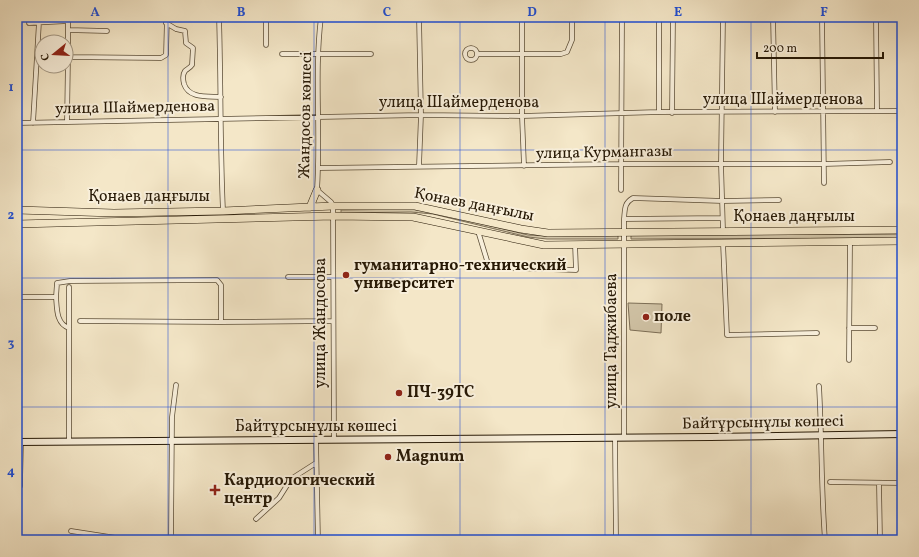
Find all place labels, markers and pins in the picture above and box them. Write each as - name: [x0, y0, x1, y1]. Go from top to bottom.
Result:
- place label: гуманитарно-технический университет: [354, 255, 567, 295]
- marker: гуманитарно-технический университет: [341, 270, 351, 280]
- place label: поле: [654, 306, 691, 328]
- marker: поле: [641, 312, 651, 322]
- place label: ПЧ-39ТС: [407, 382, 474, 404]
- marker: ПЧ-39ТС: [394, 388, 404, 398]
- place label: Magnum: [396, 446, 465, 468]
- marker: Magnum: [383, 452, 393, 462]
- place label: Кардиологический центр: [224, 470, 375, 510]
- marker: Кардиологический центр: [209, 484, 221, 496]

